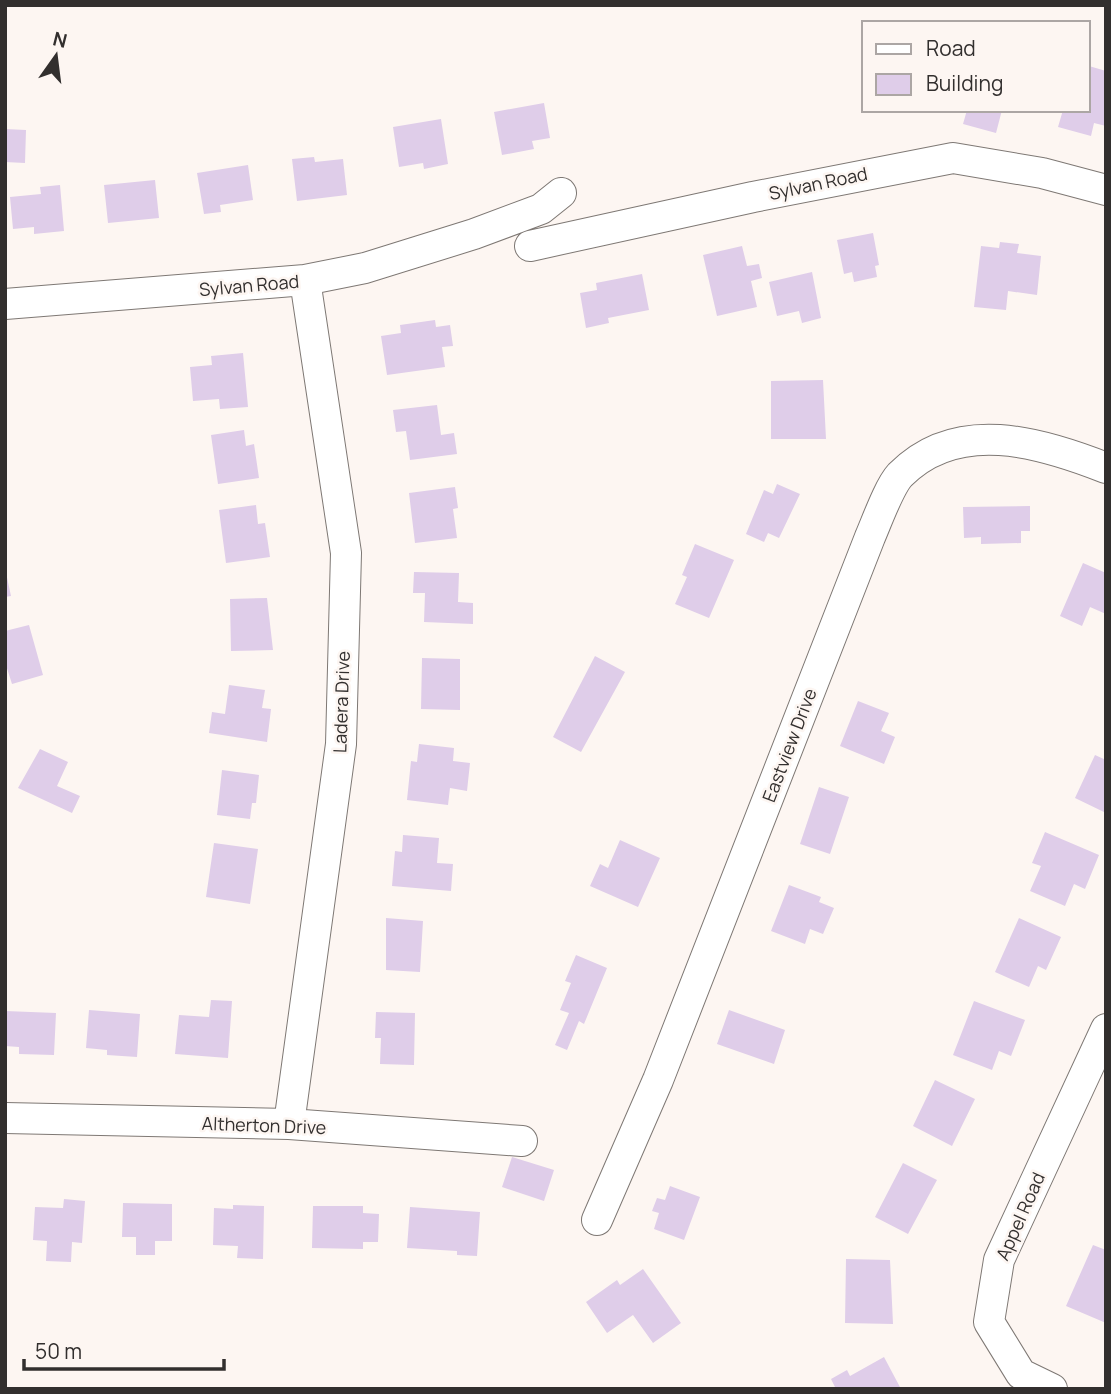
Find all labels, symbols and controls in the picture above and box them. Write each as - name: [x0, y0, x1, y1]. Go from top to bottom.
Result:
- north arrow: [21, 21, 91, 91]
- legend: [862, 21, 1090, 112]
- text: N: [50, 25, 70, 54]
- text: Road: [926, 34, 976, 62]
- text: Building: [926, 69, 1003, 97]
- street label: Sylvan Road: [767, 161, 869, 205]
- street label: Sylvan Road: [198, 269, 300, 301]
- street label: Ladera Drive: [327, 651, 355, 753]
- street label: Eastview Drive: [756, 685, 822, 805]
- street label: Altherton Drive: [201, 1111, 327, 1139]
- street label: Appel Road: [990, 1168, 1050, 1264]
- scale bar: [24, 1328, 224, 1372]
- text: 50 m: [35, 1337, 82, 1365]

